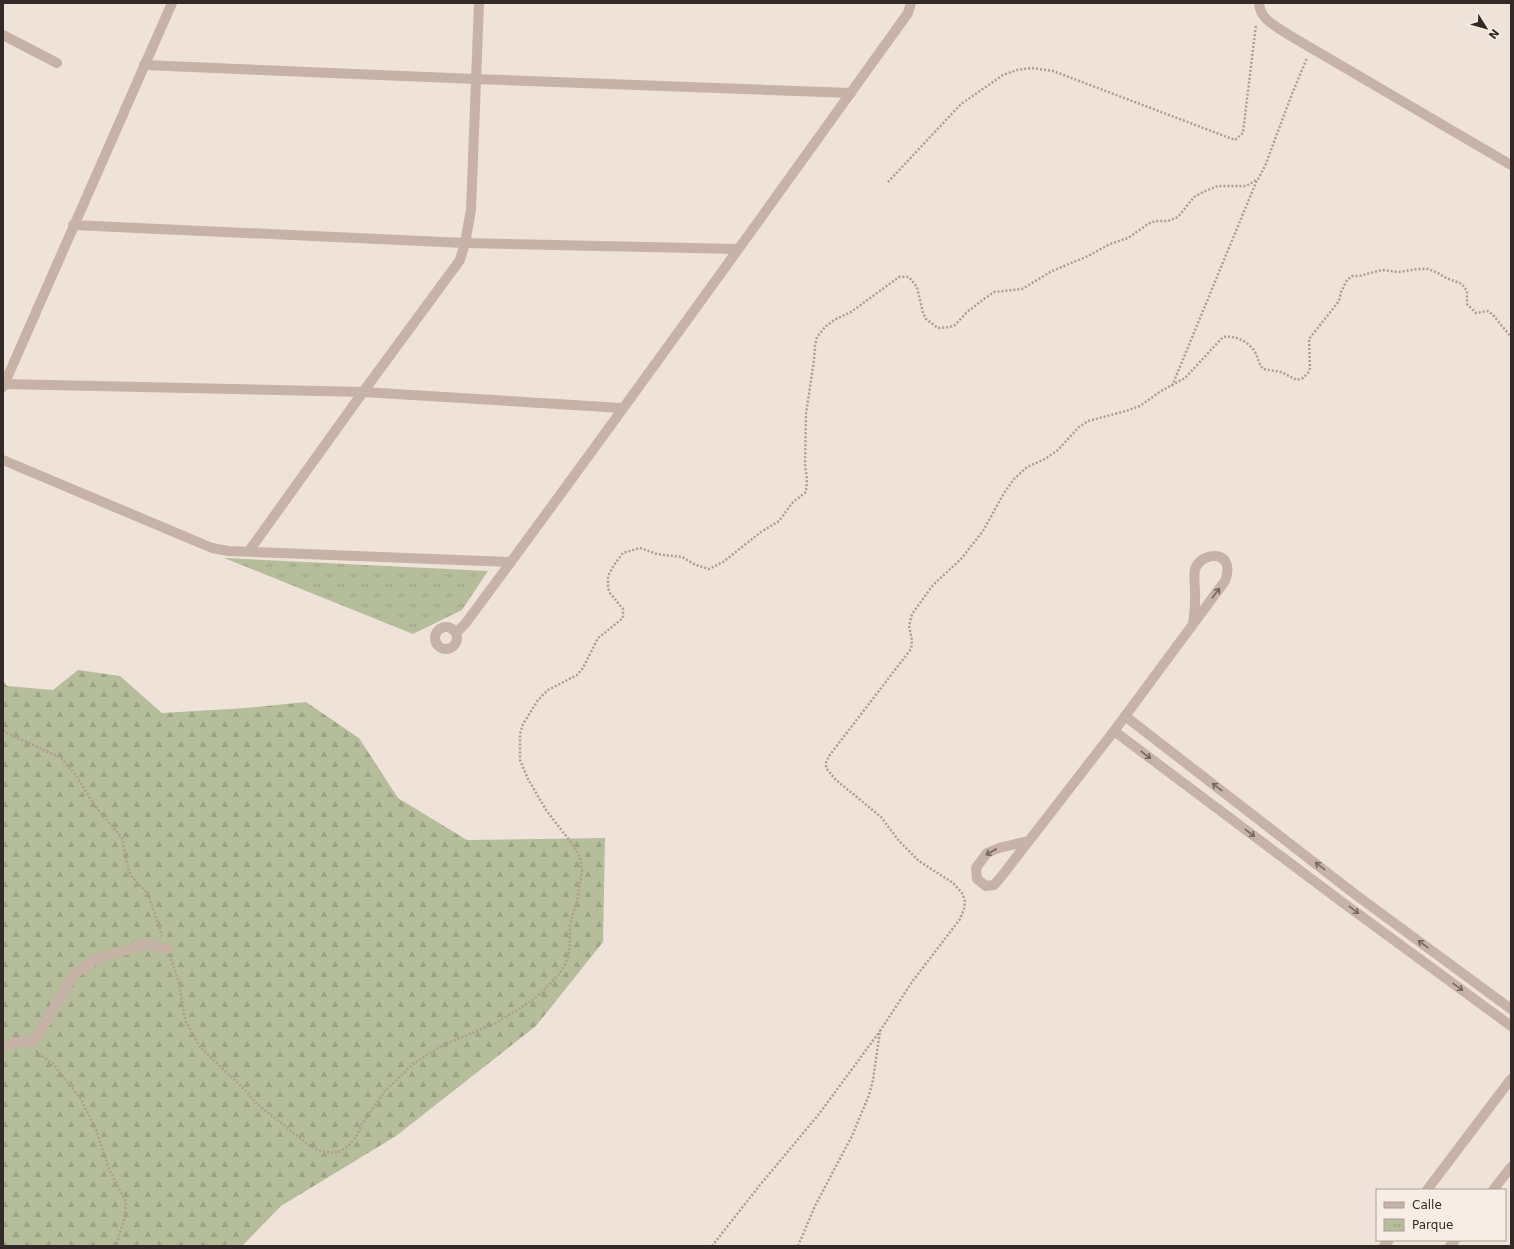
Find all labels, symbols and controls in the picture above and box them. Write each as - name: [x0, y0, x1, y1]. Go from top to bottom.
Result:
- north arrow: [1466, 8, 1506, 48]
- text: N: [1486, 26, 1502, 41]
- one-way arrow: [1212, 588, 1220, 599]
- one-way arrow: [1140, 750, 1151, 759]
- one-way arrow: [1211, 782, 1222, 791]
- one-way arrow: [1244, 828, 1255, 837]
- one-way arrow: [985, 849, 997, 857]
- one-way arrow: [1314, 862, 1325, 870]
- one-way arrow: [1348, 906, 1359, 915]
- one-way arrow: [1418, 940, 1429, 948]
- one-way arrow: [1453, 983, 1464, 991]
- legend: [1376, 1189, 1506, 1241]
- text: Calle: [1412, 1198, 1442, 1212]
- text: Parque: [1412, 1218, 1453, 1232]

